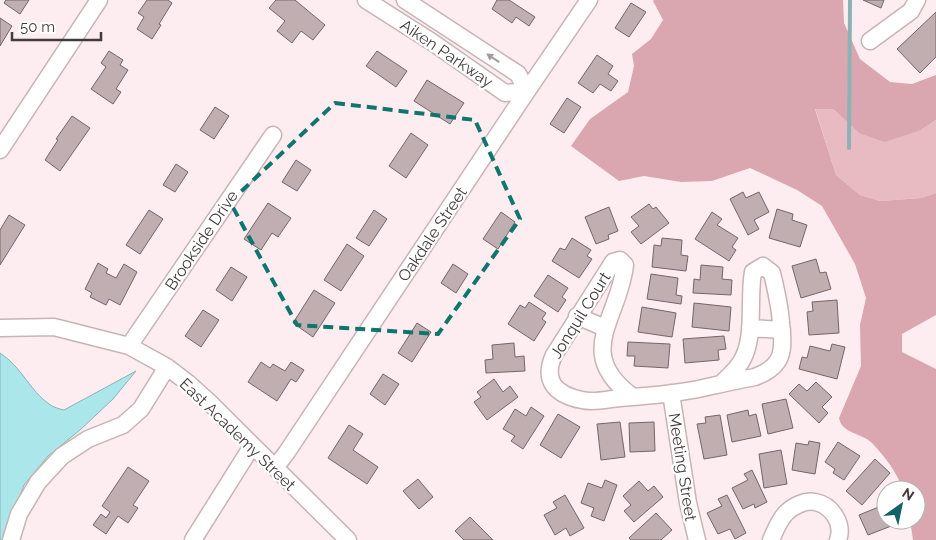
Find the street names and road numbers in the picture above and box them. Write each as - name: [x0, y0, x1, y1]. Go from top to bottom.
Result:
- street label: Aiken Parkway: [397, 15, 497, 92]
- street label: Oakdale Street: [394, 183, 471, 285]
- street label: Brookside Drive: [161, 187, 242, 294]
- street label: Jonquil Court: [546, 268, 615, 362]
- street label: East Academy Street: [176, 374, 300, 495]
- street label: Meeting Street: [665, 412, 701, 523]

